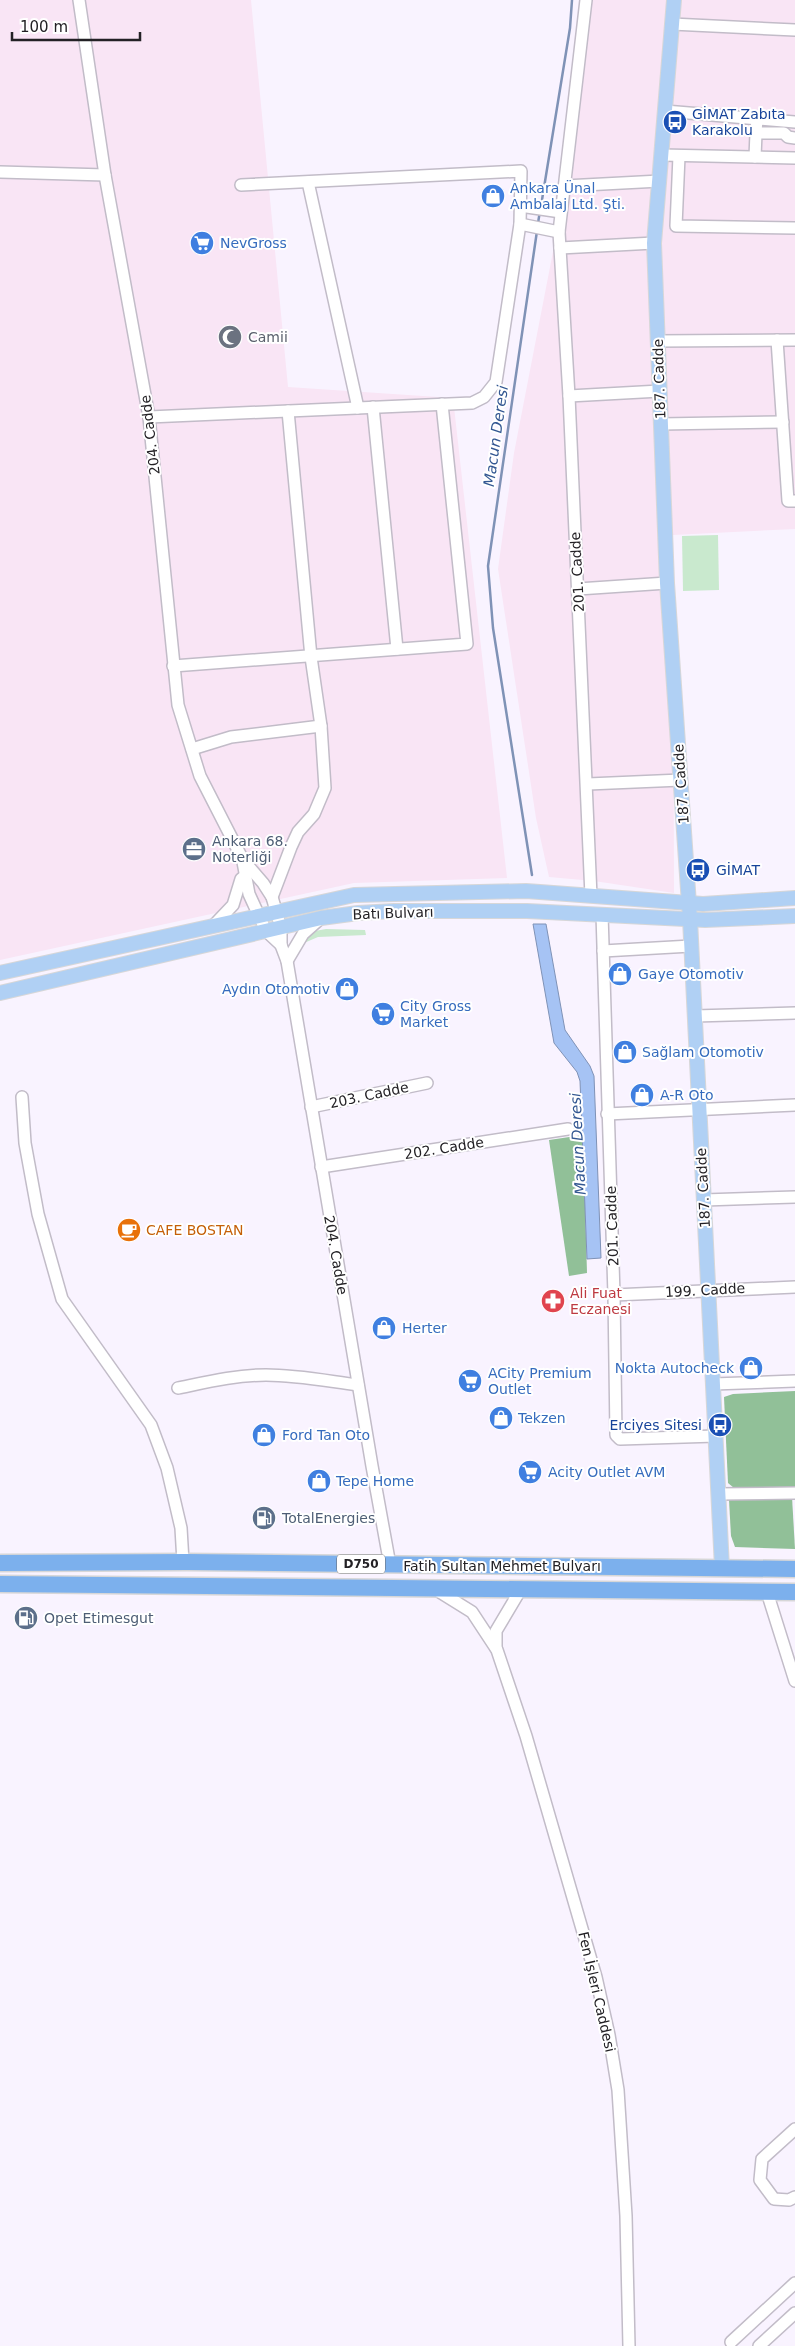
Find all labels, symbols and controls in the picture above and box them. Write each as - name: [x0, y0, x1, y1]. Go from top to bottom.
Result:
- scale bar: [12, 10, 140, 42]
- text: 100 m: [20, 18, 68, 36]
- place label: GİMAT Zabıta Karakolu: [692, 105, 786, 138]
- bus stop icon: GİMAT Zabıta Karakolu: [662, 109, 688, 135]
- place label: Ankara Ünal Ambalaj Ltd. Şti.: [510, 179, 625, 212]
- shop icon: Ankara Ünal Ambalaj Ltd. Şti.: [480, 183, 506, 209]
- supermarket icon: NevGross: [189, 230, 215, 256]
- place label: NevGross: [220, 235, 287, 251]
- mosque icon: Camii: [217, 324, 243, 350]
- place label: Camii: [248, 329, 288, 345]
- street label: 187. Cadde: [650, 339, 668, 419]
- water label: Macun Deresi: [480, 383, 512, 488]
- street label: 204. Cadde: [137, 394, 163, 476]
- street label: 201. Cadde: [567, 531, 587, 613]
- street label: 187. Cadde: [670, 743, 692, 825]
- place label: Ankara 68. Noterliği: [212, 833, 288, 865]
- office icon: Ankara 68. Noterliği: [181, 836, 207, 862]
- bus stop icon: GİMAT: [685, 857, 711, 883]
- place label: GİMAT: [716, 861, 761, 878]
- street label: Batı Bulvarı: [352, 904, 434, 922]
- shop icon: Gaye Otomotiv: [607, 961, 633, 987]
- place label: Gaye Otomotiv: [638, 966, 744, 982]
- shop icon: Aydın Otomotiv: [334, 976, 360, 1002]
- place label: Aydın Otomotiv: [222, 981, 330, 997]
- place label: City Gross Market: [400, 998, 471, 1030]
- supermarket icon: City Gross Market: [370, 1001, 396, 1027]
- shop icon: Sağlam Otomotiv: [612, 1039, 638, 1065]
- place label: Sağlam Otomotiv: [642, 1044, 764, 1060]
- street label: 203. Cadde: [328, 1079, 410, 1111]
- shop icon: A-R Oto: [629, 1082, 655, 1108]
- place label: A-R Oto: [660, 1087, 714, 1103]
- water label: Macun Deresi: [566, 1092, 590, 1196]
- street label: 202. Cadde: [403, 1134, 485, 1162]
- street label: 187. Cadde: [693, 1147, 713, 1229]
- street label: 201. Cadde: [603, 1186, 621, 1266]
- street label: 204. Cadde: [321, 1214, 351, 1296]
- cafe icon: CAFE BOSTAN: [116, 1217, 142, 1243]
- place label: CAFE BOSTAN: [146, 1222, 243, 1238]
- street label: 199. Cadde: [664, 1280, 746, 1300]
- place label: Ali Fuat Eczanesi: [570, 1285, 631, 1317]
- pharmacy icon: Ali Fuat Eczanesi: [540, 1288, 566, 1314]
- shop icon: Herter: [371, 1315, 397, 1341]
- place label: Herter: [402, 1320, 447, 1336]
- shop icon: Nokta Autocheck: [738, 1355, 764, 1381]
- place label: Nokta Autocheck: [615, 1360, 735, 1376]
- place label: ACity Premium Outlet: [488, 1365, 592, 1397]
- supermarket icon: ACity Premium Outlet: [457, 1368, 483, 1394]
- shop icon: Tekzen: [488, 1405, 514, 1431]
- place label: Tekzen: [517, 1410, 566, 1426]
- bus stop icon: Erciyes Sitesi: [707, 1412, 733, 1438]
- place label: Erciyes Sitesi: [609, 1417, 702, 1433]
- shop icon: Ford Tan Oto: [251, 1422, 277, 1448]
- place label: Ford Tan Oto: [282, 1427, 370, 1443]
- supermarket icon: Acity Outlet AVM: [517, 1459, 543, 1485]
- place label: Acity Outlet AVM: [548, 1464, 665, 1480]
- shop icon: Tepe Home: [306, 1468, 332, 1494]
- place label: Tepe Home: [335, 1473, 414, 1489]
- fuel station icon: TotalEnergies: [251, 1505, 277, 1531]
- place label: TotalEnergies: [281, 1510, 375, 1526]
- road number: D750: [337, 1555, 385, 1574]
- street label: Fatih Sultan Mehmet Bulvarı: [403, 1558, 601, 1574]
- fuel station icon: Opet Etimesgut: [13, 1605, 39, 1631]
- place label: Opet Etimesgut: [44, 1610, 154, 1626]
- street label: Fen İşleri Caddesi: [575, 1930, 620, 2054]

